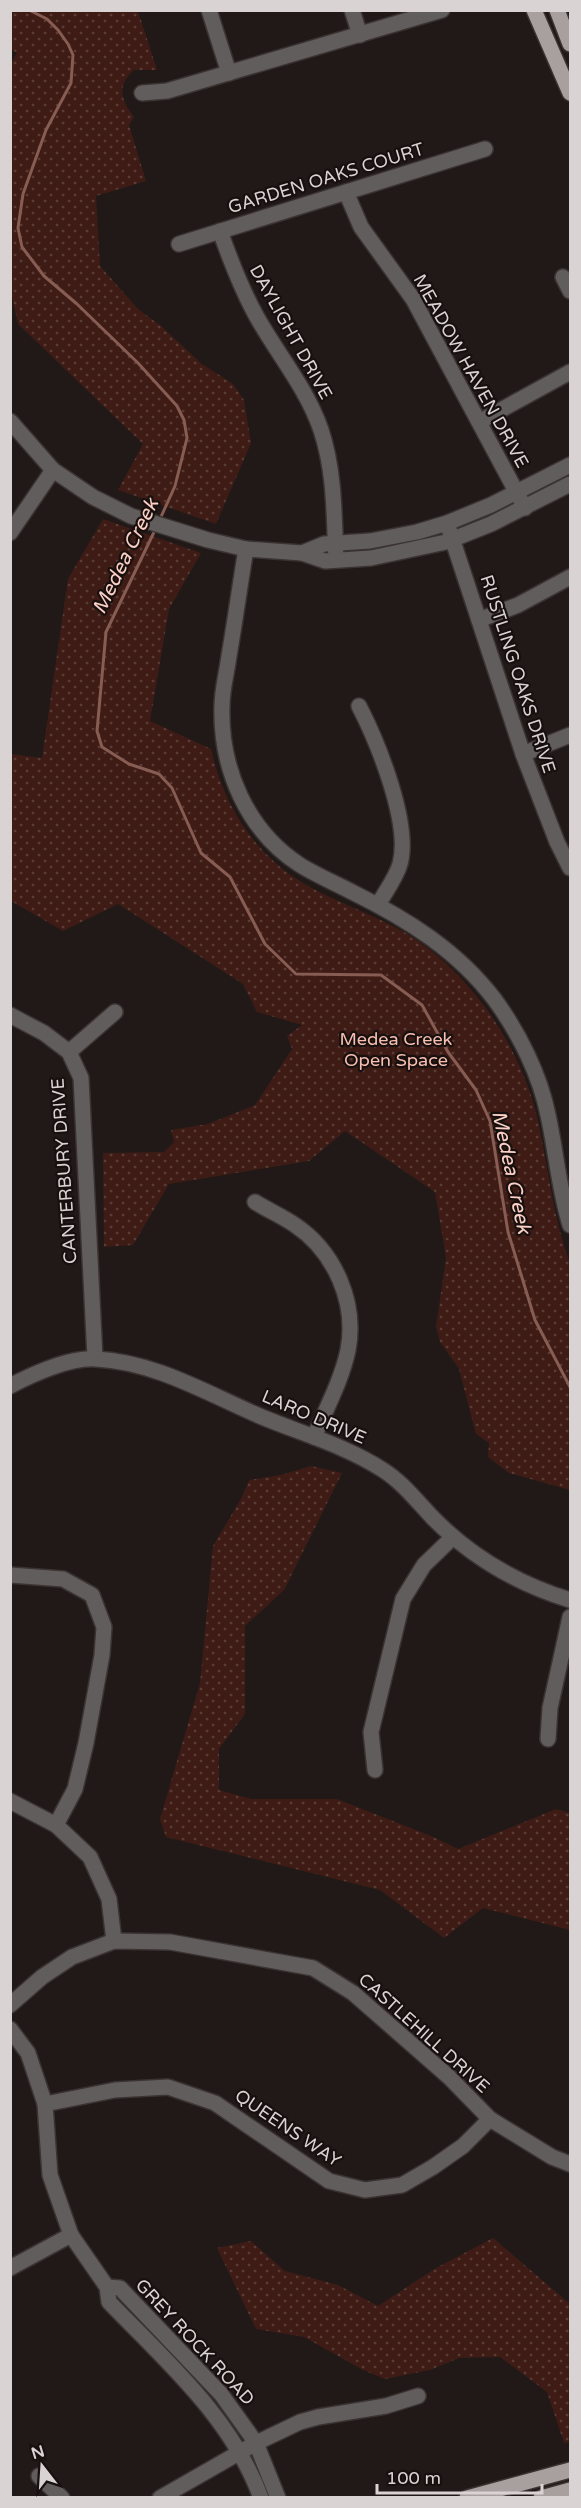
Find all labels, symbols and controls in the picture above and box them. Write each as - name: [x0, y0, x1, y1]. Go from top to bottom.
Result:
- street label: GARDEN OAKS COURT: [225, 138, 427, 218]
- street label: DAYLIGHT DRIVE: [245, 261, 337, 403]
- street label: MEADOW HAVEN DRIVE: [409, 270, 533, 472]
- water label: Medea Creek: [88, 493, 165, 618]
- street label: RUSTLING OAKS DRIVE: [476, 572, 560, 776]
- park label: Medea Creek Open Space: [340, 1028, 453, 1071]
- street label: CANTERBURY DRIVE: [47, 1077, 81, 1265]
- water label: Medea Creek: [486, 1108, 536, 1238]
- street label: LARO DRIVE: [259, 1385, 369, 1449]
- street label: CASTLEHILL DRIVE: [354, 1968, 494, 2098]
- street label: QUEENS WAY: [231, 2084, 346, 2172]
- street label: GREY ROCK ROAD: [131, 2274, 259, 2410]
- north arrow: [12, 2436, 72, 2496]
- text: N: [29, 2441, 47, 2464]
- scale bar: [377, 2457, 542, 2495]
- text: 100 m: [386, 2467, 441, 2489]

